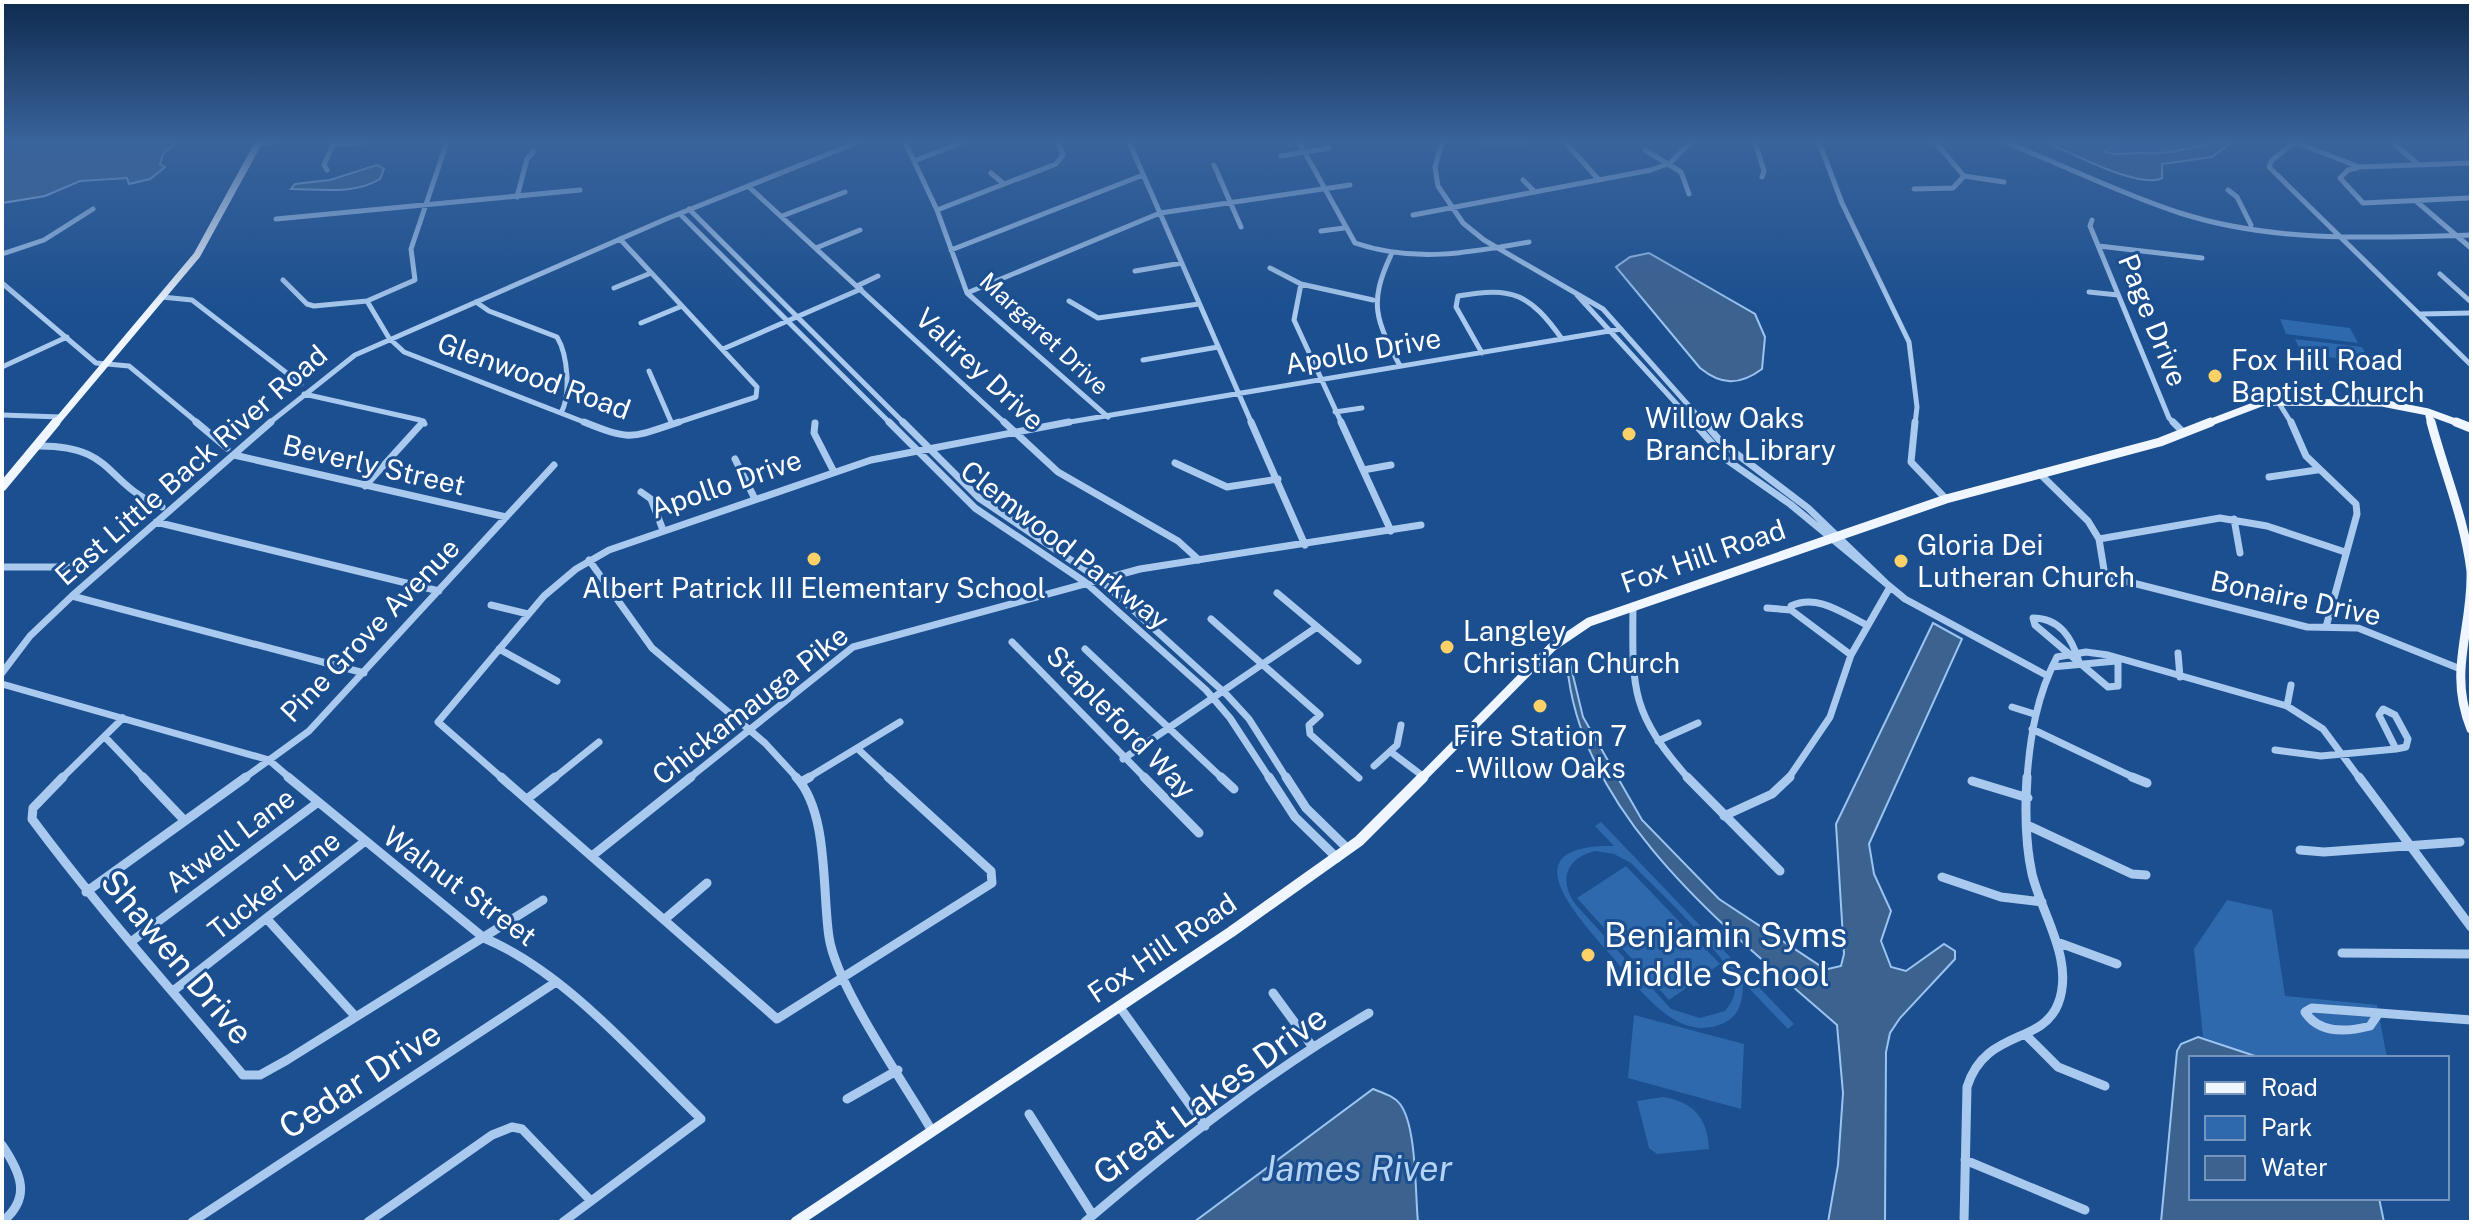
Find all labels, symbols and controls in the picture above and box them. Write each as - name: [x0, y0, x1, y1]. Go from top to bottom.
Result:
- street label: Page Drive: [2112, 249, 2195, 391]
- street label: Margaret Drive: [974, 266, 1115, 400]
- street label: Valirey Drive: [909, 301, 1051, 437]
- street label: Apollo Drive: [1282, 321, 1443, 380]
- street label: Glenwood Road: [433, 325, 635, 426]
- street label: East Little Back River Road: [48, 338, 333, 592]
- place label: Fox Hill Road Baptist Church: [2231, 343, 2424, 408]
- marker: Fox Hill Road Baptist Church: [2206, 367, 2224, 385]
- place label: Willow Oaks Branch Library: [1645, 401, 1836, 466]
- marker: Willow Oaks Branch Library: [1620, 425, 1638, 443]
- street label: Beverly Street: [280, 427, 469, 502]
- street label: Apollo Drive: [646, 442, 806, 525]
- street label: Clemwood Parkway: [955, 453, 1176, 636]
- street label: Fox Hill Road: [1616, 512, 1789, 599]
- place label: Gloria Dei Lutheran Church: [1917, 528, 2135, 593]
- street label: Pine Grove Avenue: [273, 531, 466, 728]
- marker: Albert Patrick III Elementary School: [805, 550, 823, 568]
- marker: Gloria Dei Lutheran Church: [1892, 552, 1910, 570]
- street label: Bonaire Drive: [2208, 563, 2384, 632]
- place label: Albert Patrick III Elementary School: [582, 571, 1046, 604]
- place label: Langley Christian Church: [1463, 614, 1680, 679]
- street label: Chickamauga Pike: [645, 618, 854, 791]
- street label: Stapleford Way: [1040, 638, 1203, 805]
- marker: Langley Christian Church: [1438, 638, 1456, 656]
- marker: Fire Station 7 - Willow Oaks: [1531, 697, 1549, 715]
- place label: Fire Station 7 - Willow Oaks: [1453, 719, 1627, 784]
- street label: Atwell Lane: [159, 780, 301, 899]
- street label: Walnut Street: [377, 819, 543, 952]
- street label: Tucker Lane: [201, 823, 346, 946]
- street label: Shawen Drive: [93, 862, 261, 1052]
- street label: Fox Hill Road: [1081, 886, 1242, 1009]
- place label: Benjamin Syms Middle School: [1604, 915, 1847, 994]
- marker: Benjamin Syms Middle School: [1579, 946, 1597, 964]
- street label: Great Lakes Drive: [1086, 997, 1334, 1193]
- street label: Cedar Drive: [272, 1013, 448, 1147]
- legend: [2189, 1056, 2449, 1200]
- text: Road: [2261, 1073, 2318, 1101]
- text: Park: [2261, 1113, 2312, 1141]
- water label: James River: [1262, 1147, 1453, 1189]
- text: Water: [2261, 1153, 2328, 1181]

